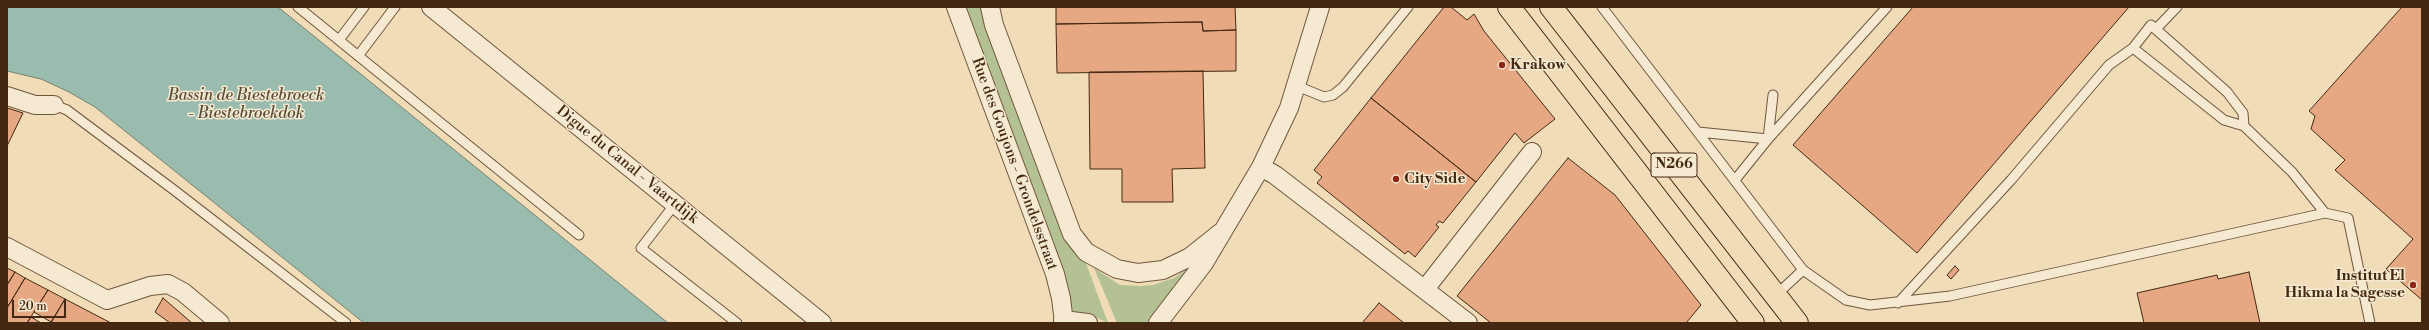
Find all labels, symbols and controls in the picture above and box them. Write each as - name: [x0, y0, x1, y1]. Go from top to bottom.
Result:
- street label: Rue des Goujons - Grondelsstraat: [967, 55, 1061, 273]
- place label: Krakow: [1510, 56, 1566, 74]
- marker: Krakow: [1497, 60, 1507, 70]
- water label: Bassin de Biestebroeck - Biestebroekdok: [168, 86, 324, 124]
- street label: Digue du Canal - Vaartdijk: [552, 102, 702, 228]
- road number: N266: [1651, 153, 1697, 177]
- place label: City Side: [1404, 170, 1466, 188]
- marker: City Side: [1391, 174, 1401, 184]
- place label: Institut El Hikma la Sagesse: [2285, 267, 2405, 302]
- marker: Institut El Hikma la Sagesse: [2408, 280, 2418, 290]
- scale bar: [14, 292, 68, 318]
- text: 20 m: [19, 299, 47, 314]

